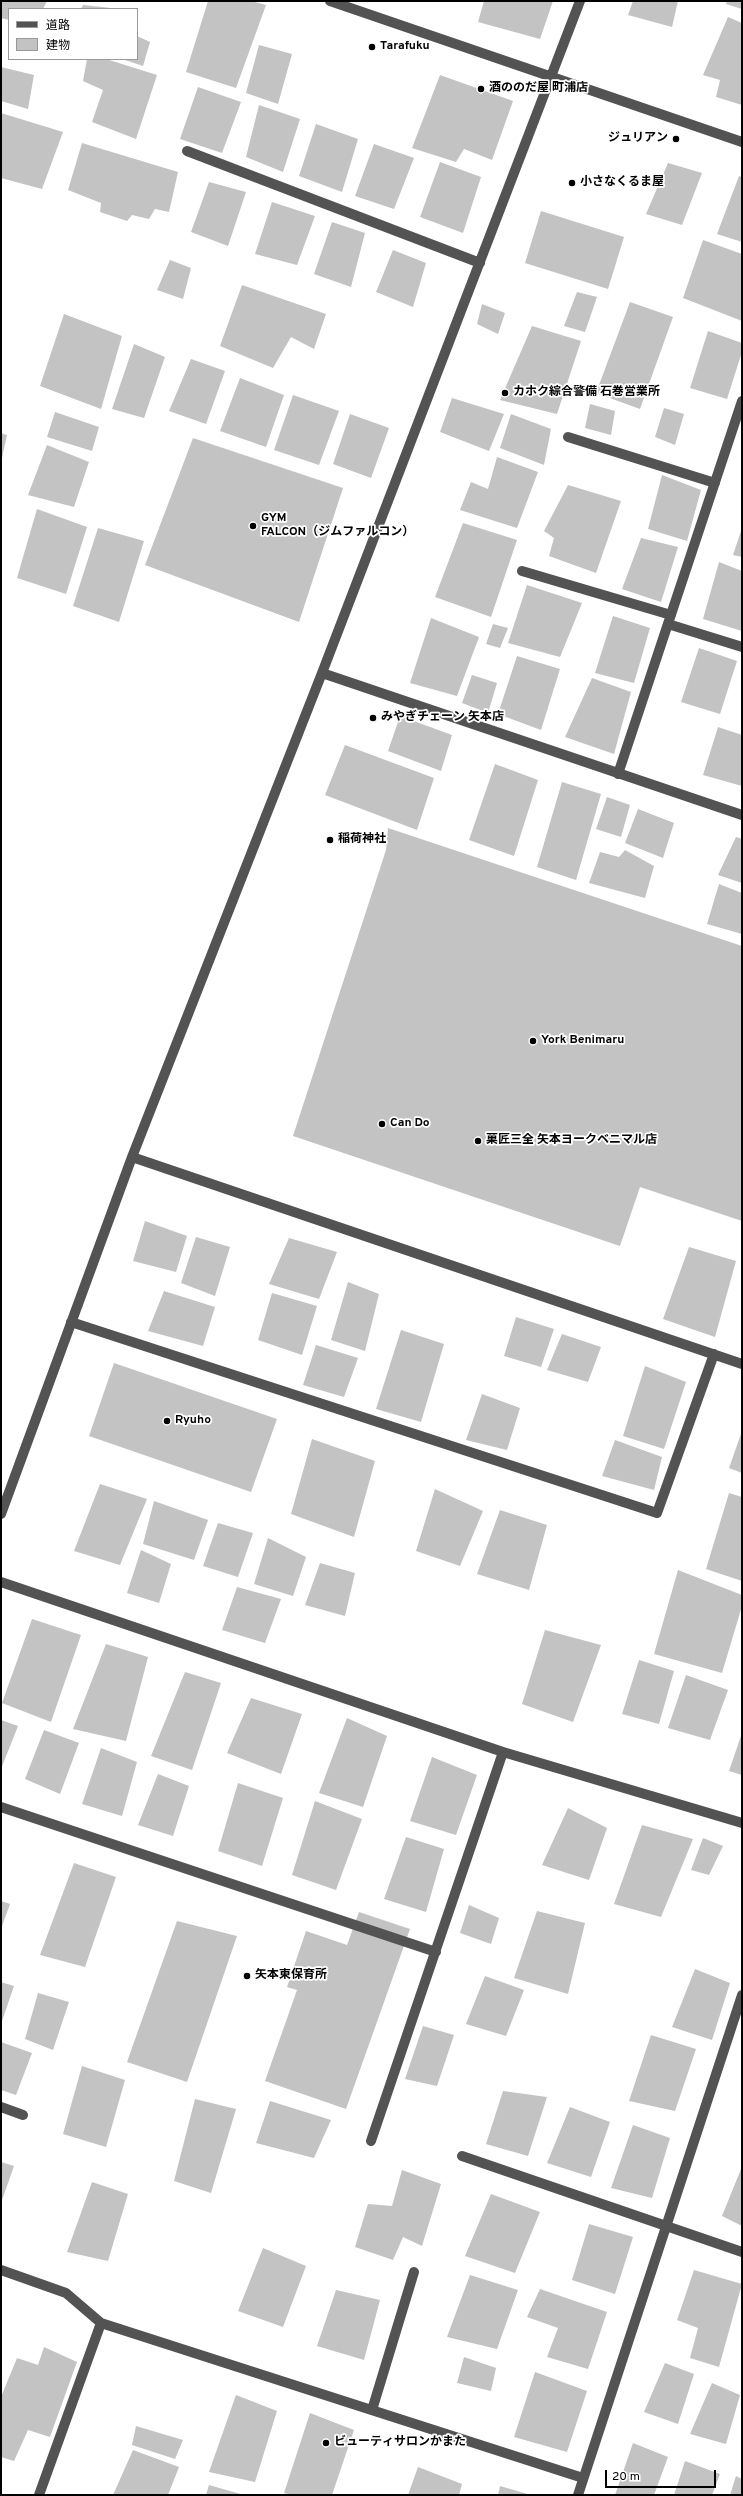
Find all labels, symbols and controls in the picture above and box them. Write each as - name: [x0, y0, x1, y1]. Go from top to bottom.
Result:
- legend: [8, 8, 138, 60]
- text: 道路: [46, 18, 70, 34]
- text: 建物: [46, 38, 70, 54]
- place label: Tarafuku: [380, 40, 430, 54]
- marker: Tarafuku: [367, 42, 377, 52]
- place label: 酒ののだ屋 町浦店: [489, 82, 588, 96]
- marker: 酒ののだ屋 町浦店: [476, 84, 486, 94]
- place label: ジュリアン: [608, 132, 668, 146]
- marker: ジュリアン: [671, 134, 681, 144]
- place label: 小さなくるま屋: [580, 176, 664, 190]
- marker: 小さなくるま屋: [567, 178, 577, 188]
- place label: カホク綜合警備 石巻営業所: [513, 386, 660, 400]
- marker: カホク綜合警備 石巻営業所: [500, 388, 510, 398]
- place label: GYM FALCON（ジムファルコン）: [261, 512, 414, 540]
- marker: GYM FALCON（ジムファルコン）: [248, 521, 258, 531]
- place label: みやぎチェーン 矢本店: [381, 711, 504, 725]
- marker: みやぎチェーン 矢本店: [368, 713, 378, 723]
- place label: 稲荷神社: [338, 833, 386, 847]
- marker: 稲荷神社: [325, 835, 335, 845]
- place label: York Benimaru: [541, 1034, 624, 1048]
- marker: York Benimaru: [528, 1036, 538, 1046]
- place label: Can Do: [390, 1117, 430, 1131]
- marker: Can Do: [377, 1119, 387, 1129]
- place label: 菓匠三全 矢本ヨークベニマル店: [486, 1134, 657, 1148]
- marker: 菓匠三全 矢本ヨークベニマル店: [473, 1136, 483, 1146]
- place label: Ryuho: [175, 1414, 211, 1428]
- marker: Ryuho: [162, 1416, 172, 1426]
- place label: 矢本東保育所: [255, 1969, 327, 1983]
- marker: 矢本東保育所: [242, 1971, 252, 1981]
- place label: ビューティサロンかまた: [334, 2436, 466, 2450]
- marker: ビューティサロンかまた: [321, 2438, 331, 2448]
- scale bar: [607, 2462, 718, 2488]
- text: 20 m: [612, 2469, 640, 2485]

